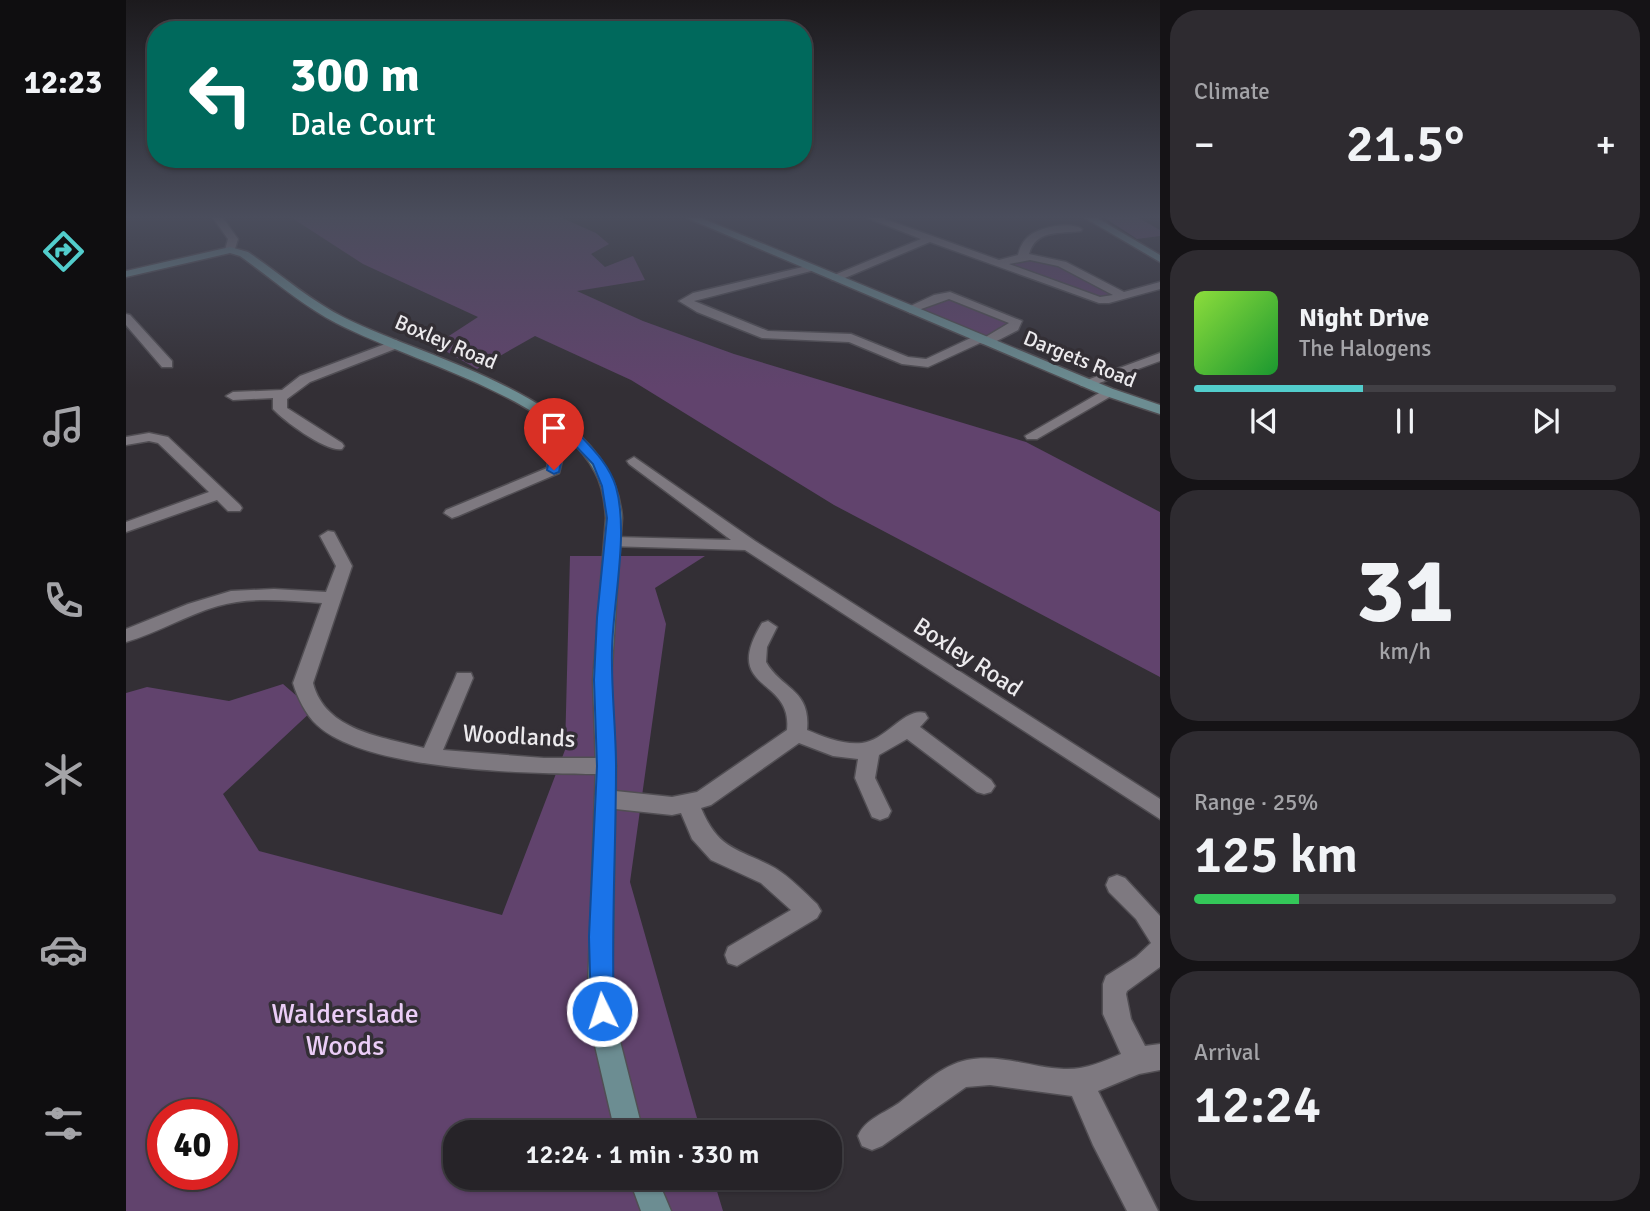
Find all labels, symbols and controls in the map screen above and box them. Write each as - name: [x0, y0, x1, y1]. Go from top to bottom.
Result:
- text: 300 m: [290, 45, 420, 105]
- icon: left: [175, 49, 266, 140]
- text: 12:23: [24, 63, 102, 102]
- text: Climate: [1194, 77, 1270, 106]
- text: Dale Court: [290, 105, 436, 144]
- text: 21.5°: [1346, 112, 1464, 176]
- text: −: [1194, 121, 1215, 168]
- text: +: [1595, 121, 1616, 168]
- icon: directions: [39, 227, 88, 276]
- text: Night Drive: [1299, 302, 1429, 334]
- street label: Boxley Road: [391, 309, 501, 375]
- street label: Dargets Road: [1020, 325, 1140, 393]
- text: The Halogens: [1299, 334, 1431, 363]
- pin: [524, 398, 584, 470]
- icon: music: [39, 402, 88, 451]
- icon: previous: [1245, 402, 1283, 440]
- icon: pause: [1386, 402, 1424, 440]
- icon: next: [1527, 402, 1565, 440]
- icon: arrive: [535, 409, 573, 447]
- text: 31: [1356, 535, 1454, 648]
- icon: phone: [39, 576, 88, 625]
- street label: Boxley Road: [908, 611, 1028, 703]
- text: km/h: [1379, 637, 1431, 666]
- street label: Woodlands: [462, 718, 576, 754]
- icon: climate: [39, 750, 88, 799]
- text: Range · 25%: [1194, 788, 1318, 817]
- text: 125 km: [1194, 823, 1358, 887]
- icon: car: [39, 925, 88, 974]
- position arrow: [565, 974, 639, 1048]
- park label: Walderslade Woods: [271, 997, 419, 1063]
- text: Arrival: [1194, 1038, 1260, 1067]
- text: 12:24: [1194, 1073, 1321, 1137]
- icon: filters: [39, 1099, 88, 1148]
- speed limit sign: 40: [147, 1099, 238, 1190]
- text: 12:24 · 1 min · 330 m: [526, 1139, 759, 1171]

